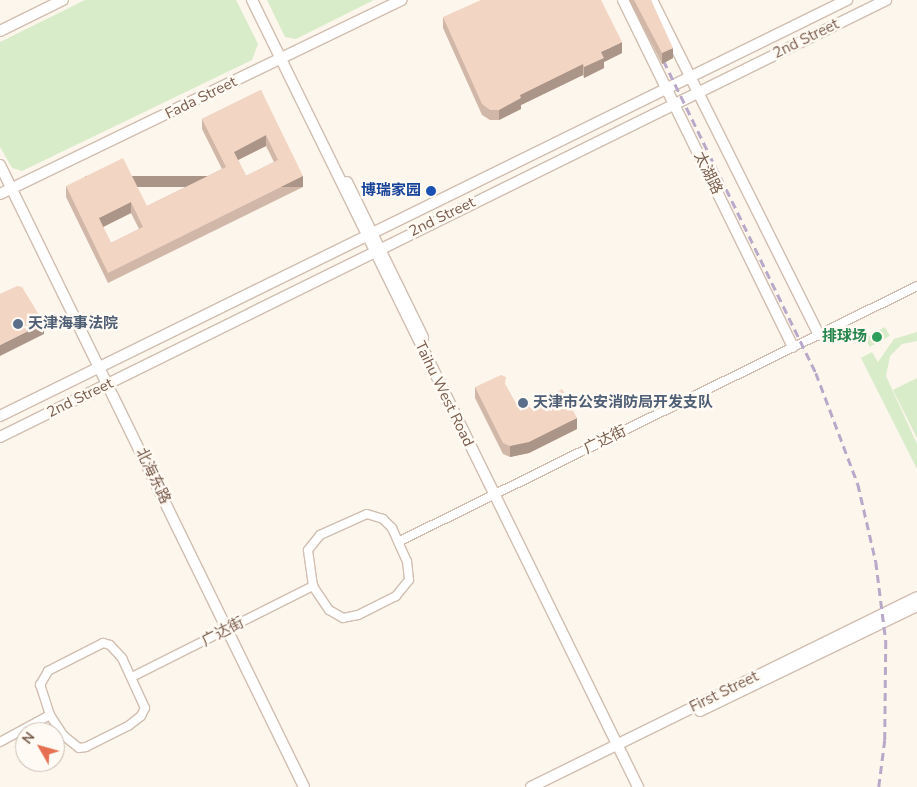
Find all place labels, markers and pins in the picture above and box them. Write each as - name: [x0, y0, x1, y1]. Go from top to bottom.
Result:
- place label: 博瑞家园: [361, 182, 421, 200]
- marker: 博瑞家园: [425, 185, 437, 197]
- place label: 天津海事法院: [28, 315, 118, 333]
- marker: 天津海事法院: [12, 318, 24, 330]
- place label: 排球场: [822, 328, 867, 346]
- marker: 排球场: [871, 331, 883, 343]
- place label: 天津市公安消防局开发支队: [533, 394, 713, 412]
- marker: 天津市公安消防局开发支队: [517, 397, 529, 409]

